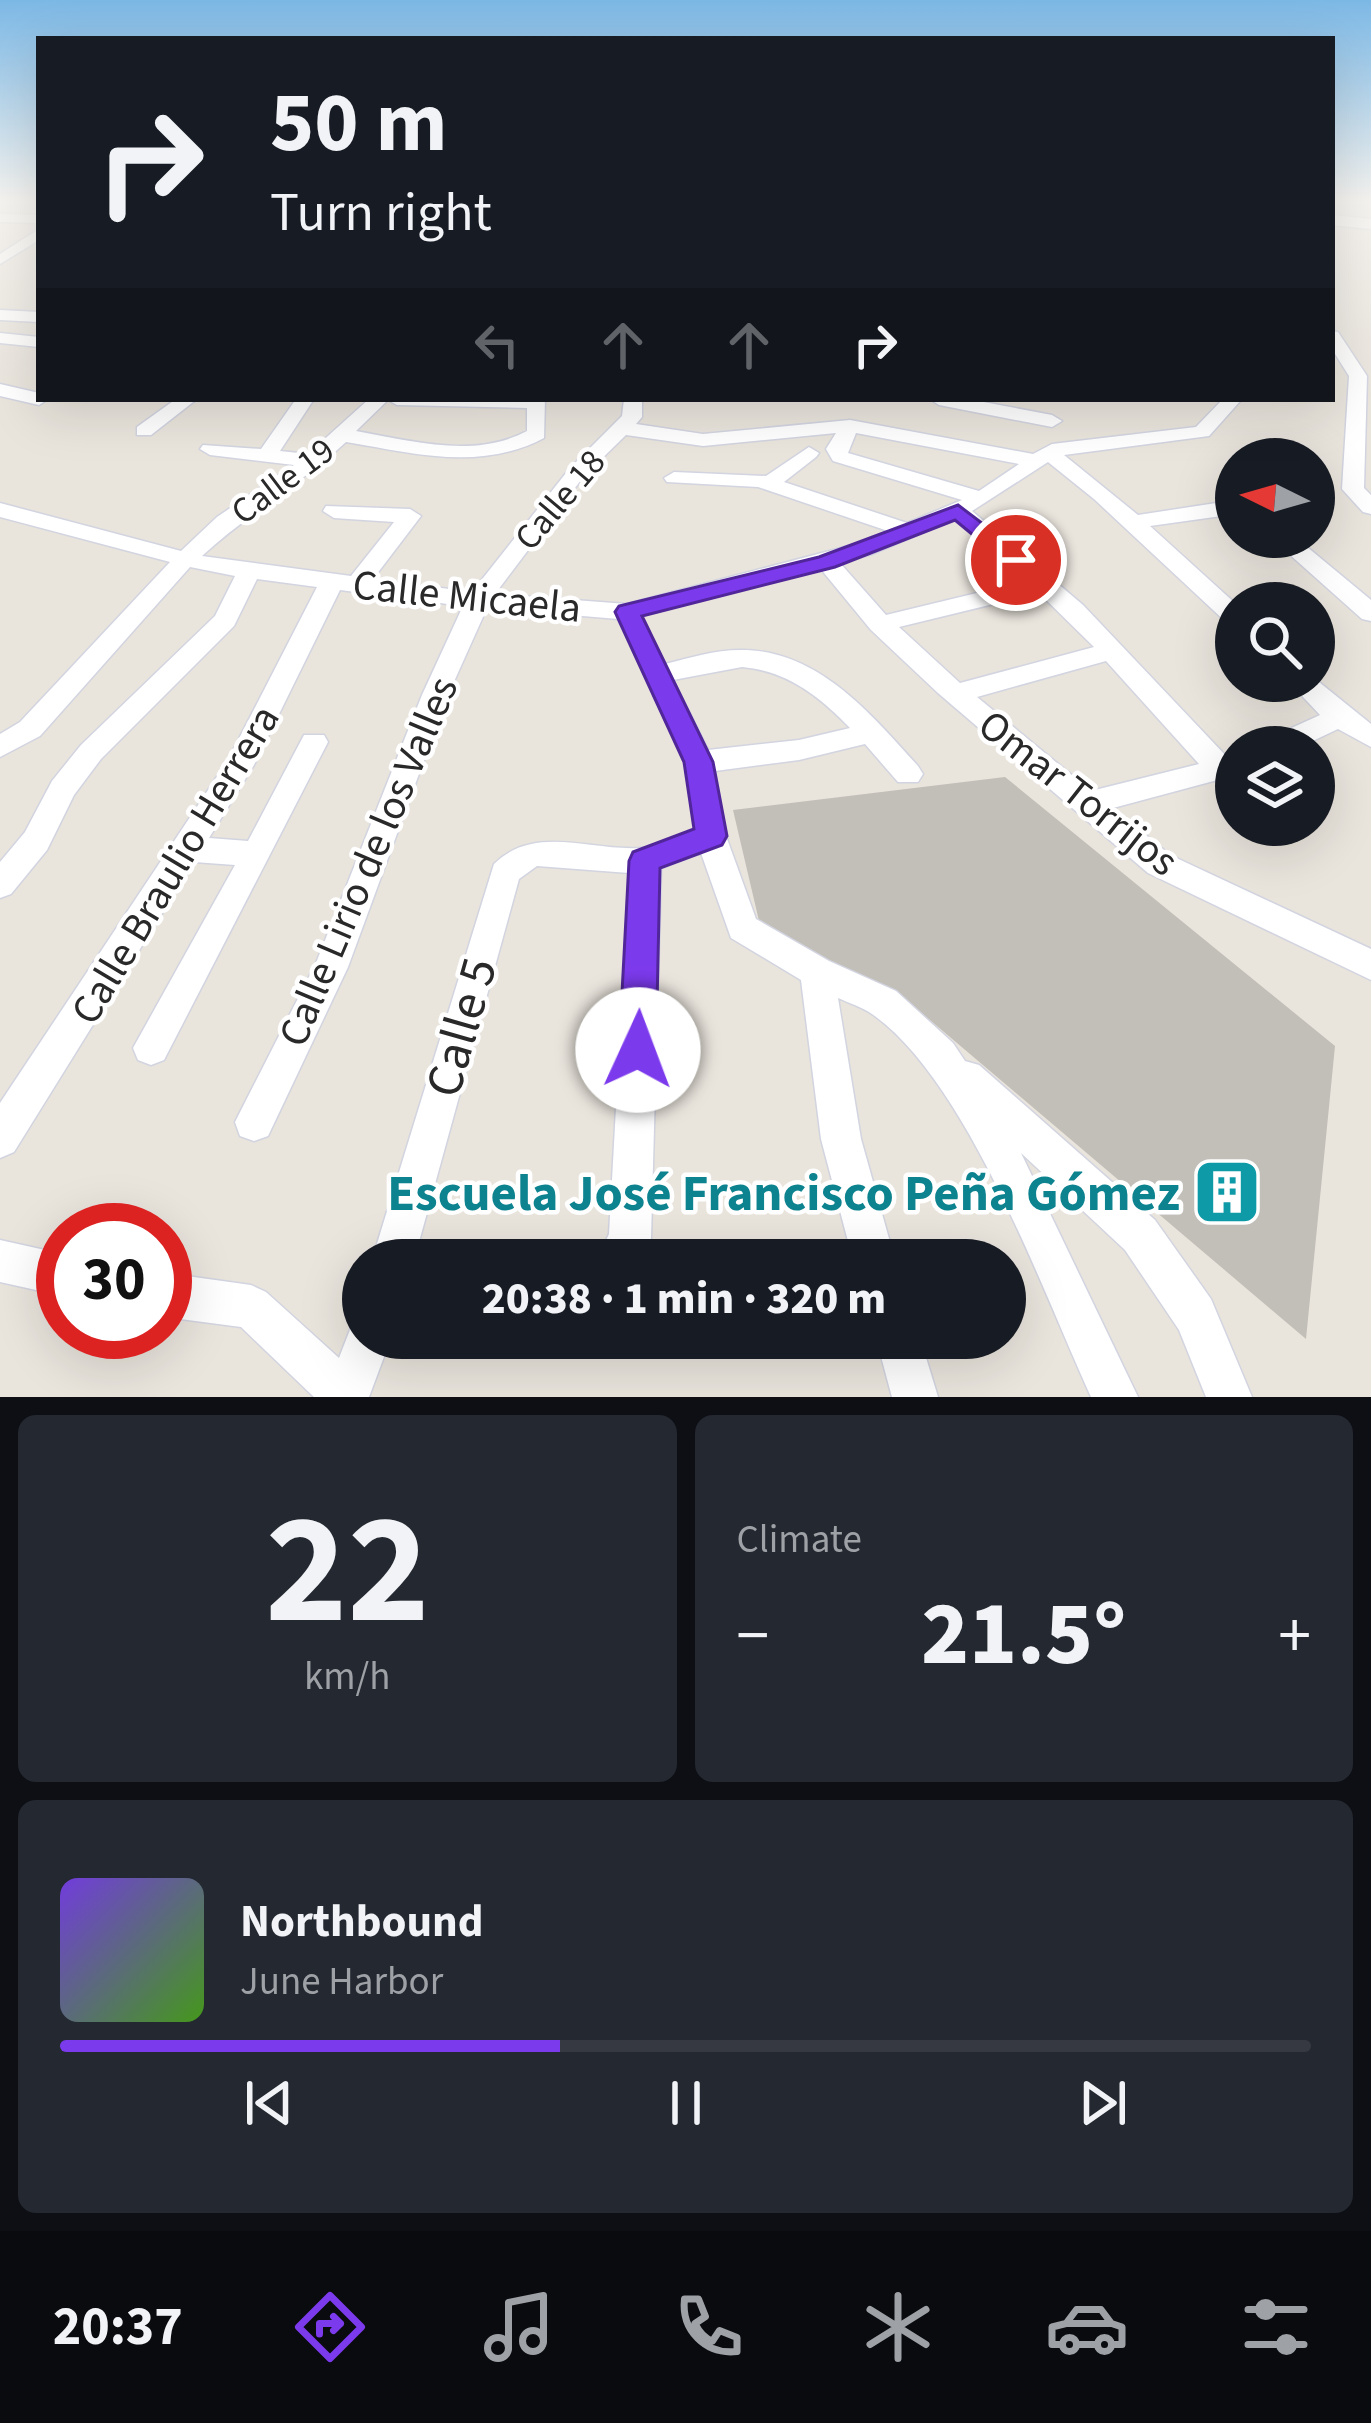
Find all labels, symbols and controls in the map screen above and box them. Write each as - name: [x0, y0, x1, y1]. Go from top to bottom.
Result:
- text: 50 m: [270, 64, 448, 184]
- icon: right: [72, 84, 228, 240]
- text: Turn right: [270, 175, 492, 252]
- icon: left: [464, 312, 530, 378]
- icon: ahead: [590, 312, 656, 378]
- icon: ahead: [716, 312, 782, 378]
- icon: right: [842, 312, 908, 378]
- street label: Calle 19: [220, 425, 345, 537]
- street label: Calle 18: [503, 438, 618, 562]
- north arrow: [1215, 438, 1335, 558]
- map controls: [1215, 438, 1335, 846]
- pin: [965, 509, 1067, 611]
- icon: arrive: [983, 527, 1049, 593]
- street label: Calle Micaela: [350, 555, 584, 639]
- button: search: [1215, 582, 1335, 702]
- street label: Calle Lirio de los Valles: [264, 668, 474, 1056]
- street label: Calle Braulio Herrera: [57, 694, 295, 1036]
- street label: Omar Torrijos: [965, 696, 1191, 891]
- button: layers: [1215, 726, 1335, 846]
- street label: Calle 5: [408, 950, 516, 1106]
- position arrow: [575, 987, 701, 1113]
- building icon: Escuela José Francisco Peña Gómez: [1192, 1157, 1262, 1227]
- place label: Escuela José Francisco Peña Gómez: [387, 1158, 1180, 1230]
- speed limit sign: 30: [36, 1203, 192, 1359]
- text: 20:38 · 1 min · 320 m: [482, 1267, 886, 1331]
- text: 22: [265, 1460, 430, 1682]
- text: Climate: [737, 1512, 862, 1568]
- text: 21.5°: [921, 1571, 1126, 1699]
- text: −: [737, 1589, 769, 1683]
- text: +: [1278, 1589, 1311, 1683]
- text: km/h: [304, 1649, 391, 1705]
- text: Northbound: [240, 1890, 484, 1954]
- text: June Harbor: [240, 1954, 443, 2010]
- icon: previous: [236, 2070, 302, 2136]
- icon: pause: [653, 2070, 719, 2136]
- icon: next: [1070, 2070, 1136, 2136]
- icon: directions: [288, 2285, 372, 2369]
- icon: music: [477, 2285, 561, 2369]
- icon: phone: [667, 2285, 751, 2369]
- icon: climate: [856, 2285, 940, 2369]
- icon: car: [1045, 2285, 1129, 2369]
- icon: filters: [1234, 2285, 1318, 2369]
- text: 20:37: [53, 2289, 183, 2366]

